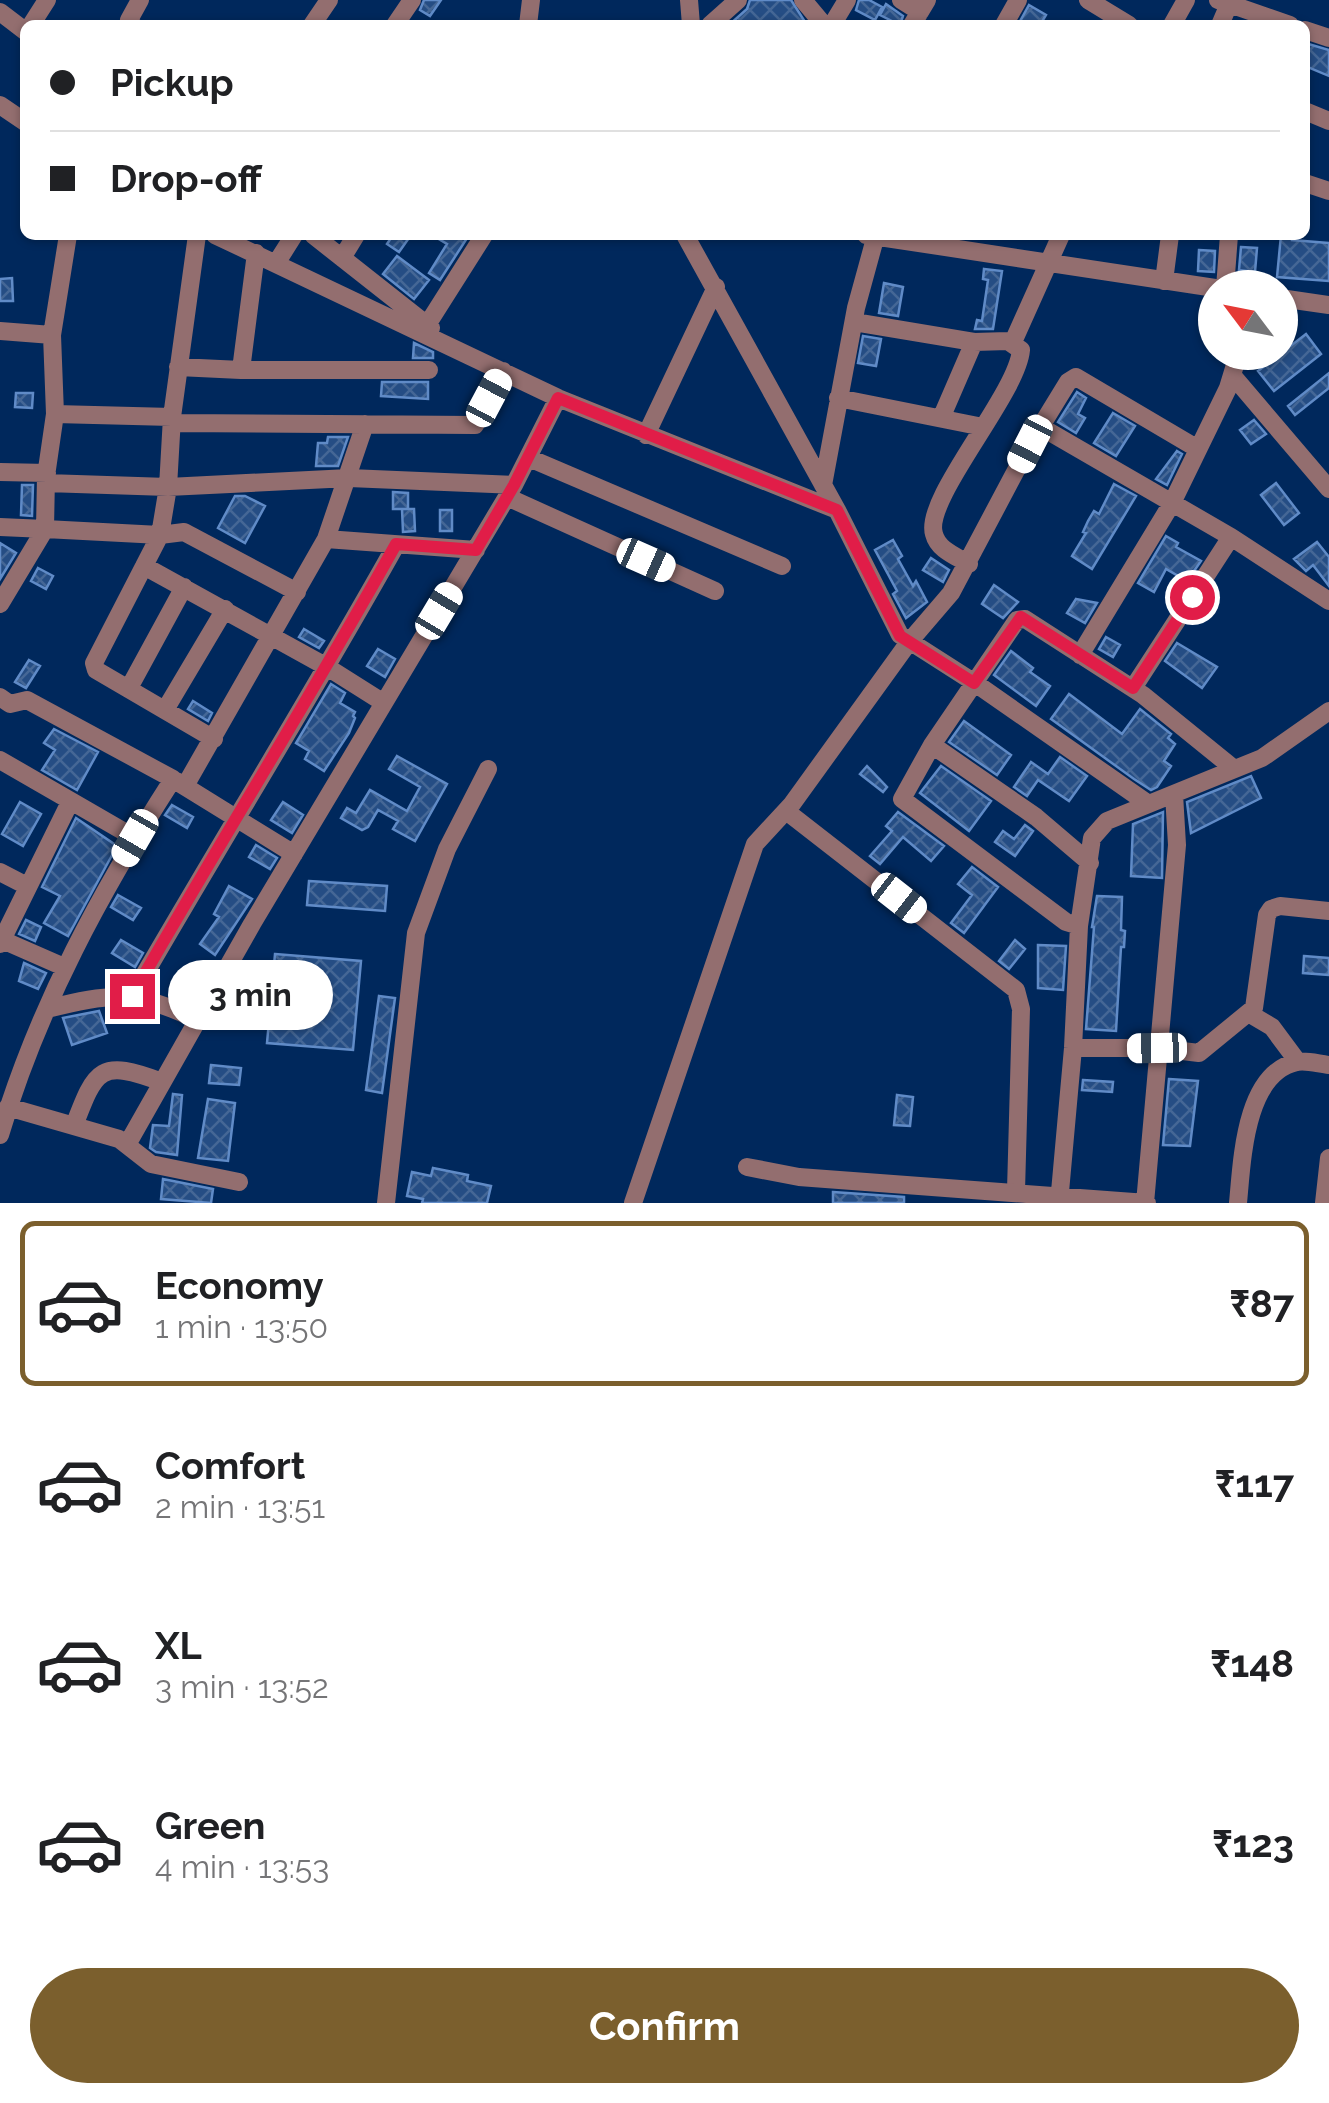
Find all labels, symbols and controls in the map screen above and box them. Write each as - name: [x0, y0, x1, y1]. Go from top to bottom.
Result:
- text: Pickup: [110, 60, 234, 105]
- text: Drop-off: [110, 156, 262, 201]
- north arrow: [1198, 270, 1298, 370]
- map controls: [1198, 270, 1298, 370]
- car: [462, 364, 516, 432]
- car: [1003, 410, 1057, 478]
- car: [612, 534, 680, 586]
- route start: [1170, 575, 1215, 620]
- car: [411, 578, 467, 644]
- car: [107, 805, 163, 871]
- car: [866, 868, 932, 928]
- callout: 3 min: [167, 961, 332, 1031]
- route end: [110, 974, 155, 1019]
- text: 3 min: [209, 976, 292, 1013]
- car: [1127, 1032, 1187, 1064]
- icon: car: [35, 1259, 125, 1349]
- text: Economy: [155, 1263, 324, 1308]
- text: ₹87: [1229, 1281, 1294, 1326]
- text: 1 min · 13:50: [155, 1308, 328, 1345]
- icon: car: [35, 1439, 125, 1529]
- text: Comfort: [155, 1443, 305, 1488]
- text: ₹117: [1215, 1461, 1294, 1506]
- text: 2 min · 13:51: [155, 1488, 325, 1525]
- icon: car: [35, 1619, 125, 1709]
- text: XL: [155, 1623, 202, 1668]
- text: ₹148: [1210, 1641, 1294, 1686]
- text: 3 min · 13:52: [155, 1668, 329, 1705]
- icon: car: [35, 1799, 125, 1889]
- text: Green: [155, 1803, 265, 1848]
- text: ₹123: [1212, 1821, 1294, 1866]
- text: 4 min · 13:53: [155, 1848, 329, 1885]
- button: Confirm: [30, 1968, 1299, 2083]

